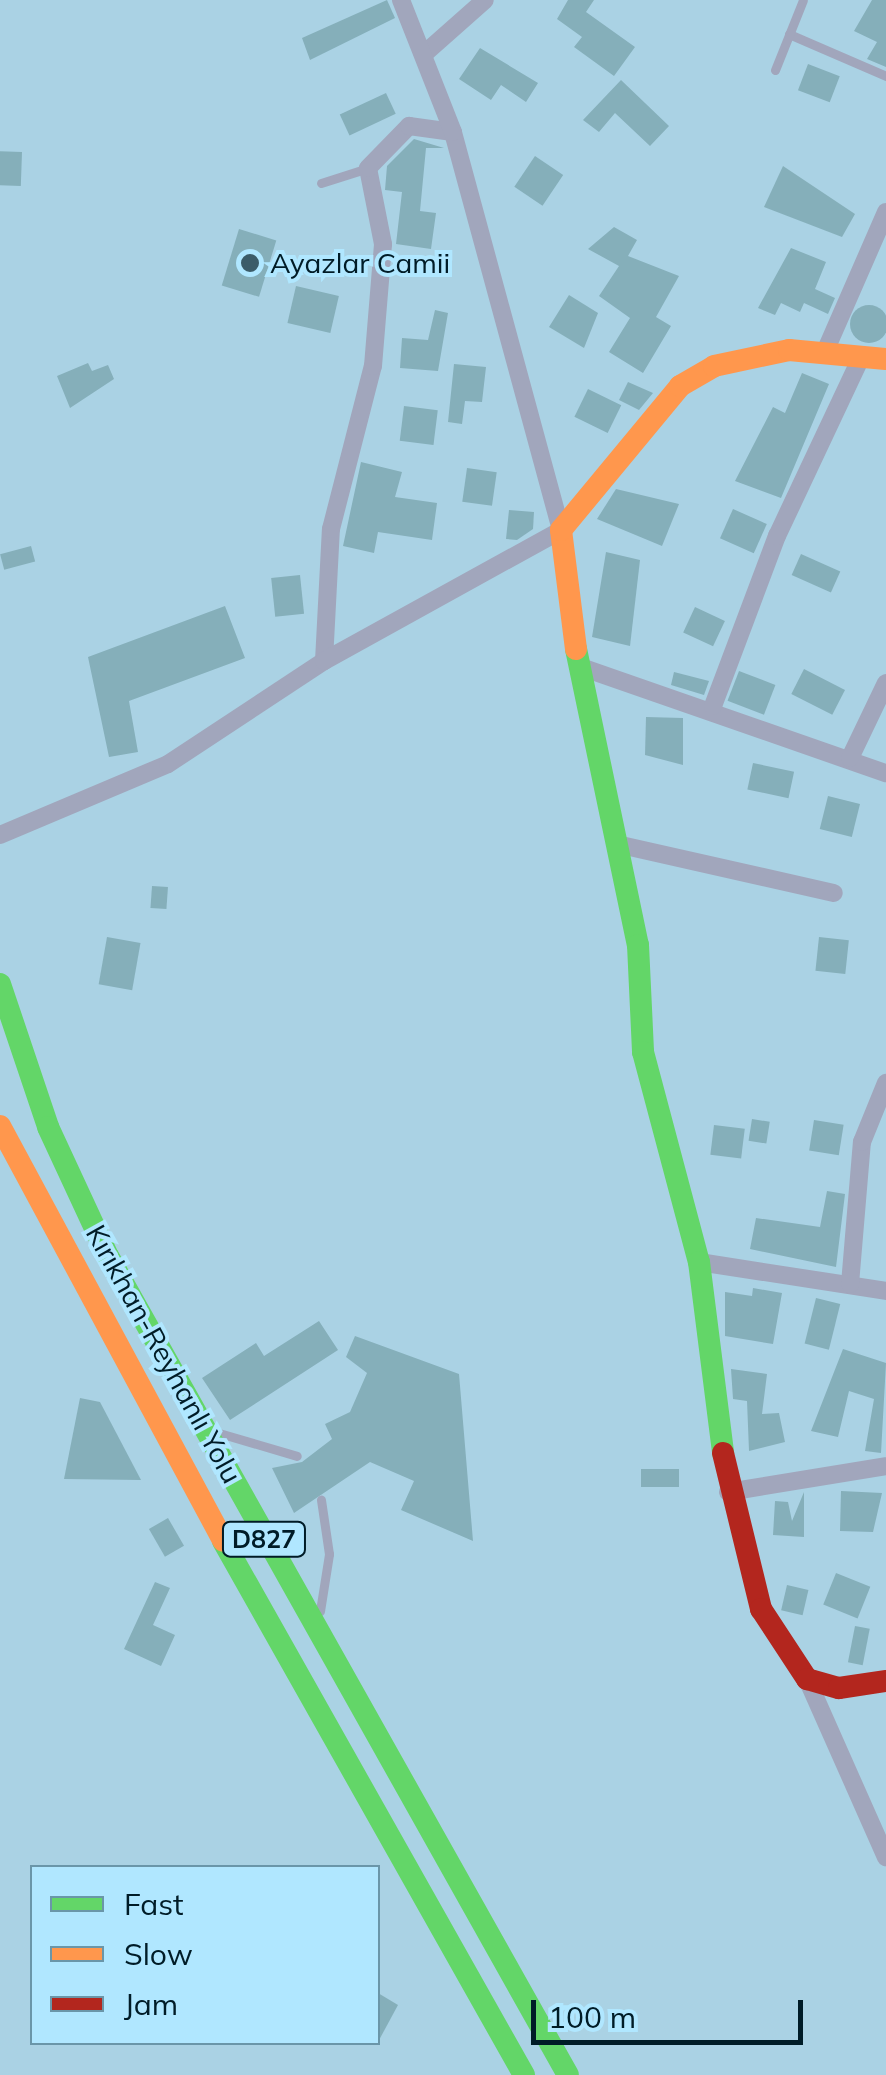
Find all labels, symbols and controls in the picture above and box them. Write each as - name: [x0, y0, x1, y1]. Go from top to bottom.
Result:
- place label: Ayazlar Camii: [270, 246, 450, 280]
- marker: Ayazlar Camii: [239, 252, 261, 274]
- street label: Kırıkhan-Reyhanlı Yolu: [79, 1219, 249, 1489]
- road number: D827: [222, 1519, 306, 1559]
- legend: [30, 1865, 380, 2045]
- text: Fast: [124, 1885, 184, 1923]
- text: Slow: [124, 1935, 193, 1973]
- scale bar: [536, 1980, 808, 2042]
- text: Jam: [124, 1985, 178, 2023]
- text: 100 m: [548, 1998, 636, 2036]

